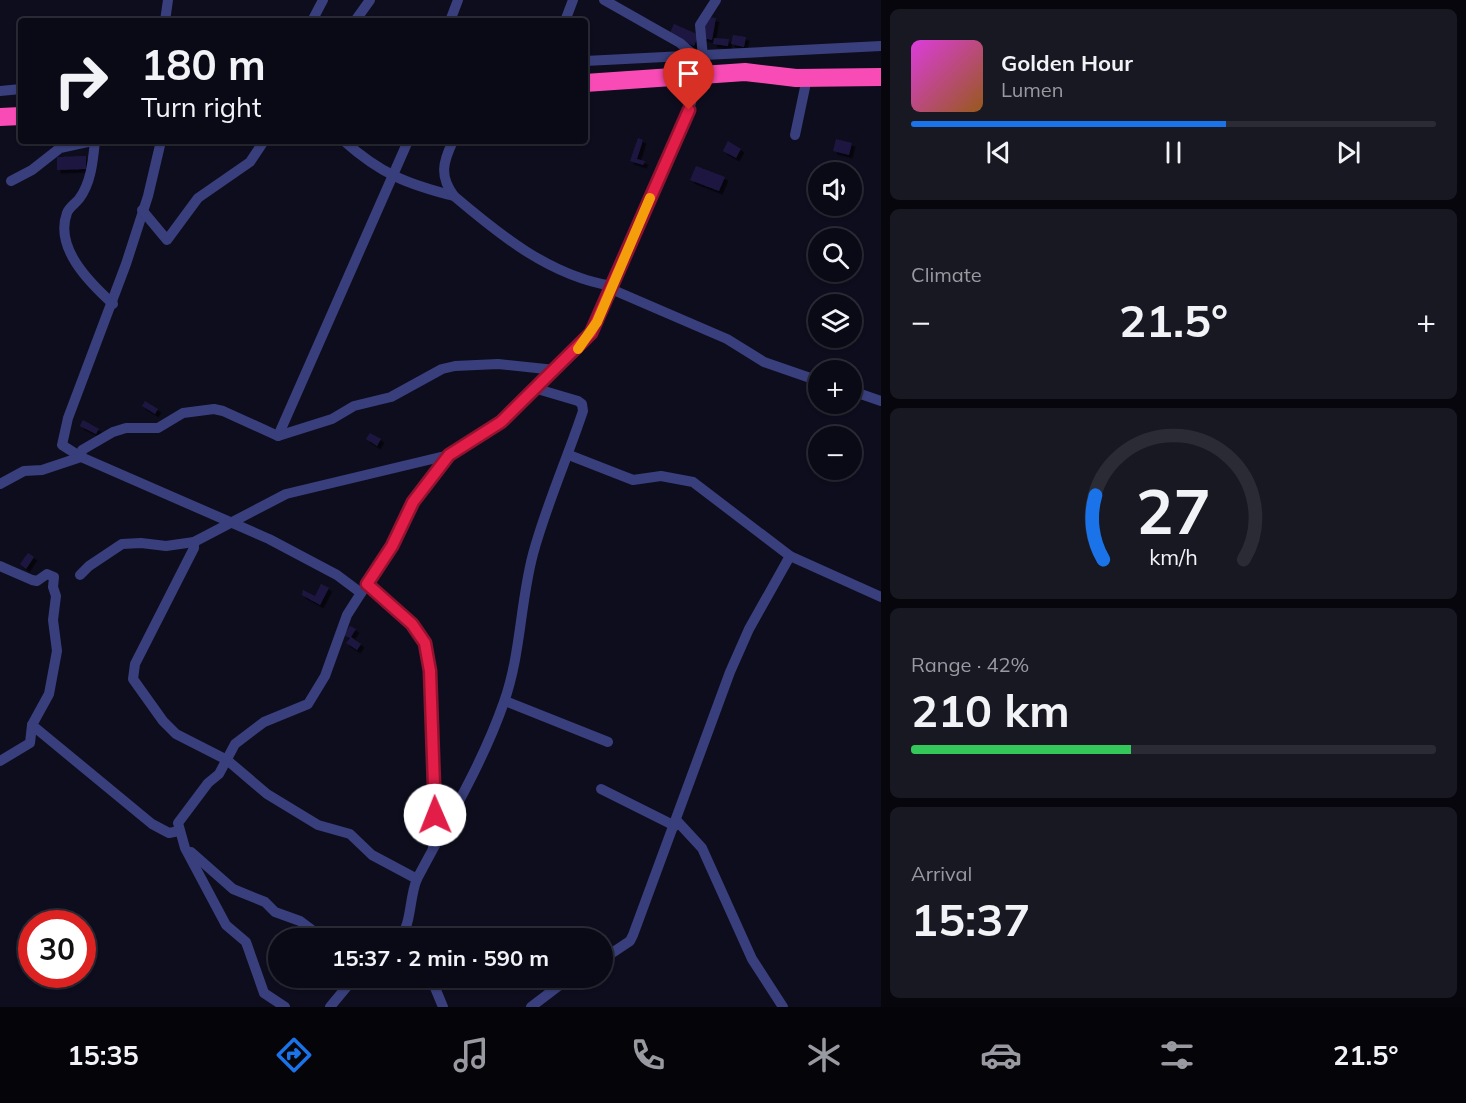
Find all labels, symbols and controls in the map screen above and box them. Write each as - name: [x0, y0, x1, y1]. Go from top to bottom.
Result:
- text: 180 m: [141, 38, 266, 91]
- icon: right: [42, 42, 120, 120]
- pin: [663, 48, 714, 110]
- text: Golden Hour: [1001, 49, 1133, 77]
- icon: arrive: [672, 57, 705, 90]
- text: Lumen: [1001, 77, 1063, 102]
- text: Turn right: [141, 90, 261, 124]
- icon: previous: [982, 136, 1015, 169]
- icon: pause: [1157, 136, 1190, 169]
- icon: next: [1332, 136, 1365, 169]
- map controls: [808, 162, 862, 480]
- button: sound: [808, 162, 862, 216]
- button: search: [808, 228, 862, 282]
- text: Climate: [911, 262, 982, 287]
- text: 21.5°: [1119, 292, 1228, 348]
- button: layers: [808, 294, 862, 348]
- text: −: [911, 300, 931, 341]
- text: +: [1416, 300, 1436, 341]
- button: +: [808, 360, 862, 414]
- button: −: [808, 426, 862, 480]
- text: 27: [1136, 472, 1211, 551]
- text: km/h: [1149, 544, 1198, 571]
- text: Range · 42%: [911, 652, 1029, 677]
- text: 210 km: [911, 682, 1070, 738]
- position arrow: [403, 783, 467, 847]
- text: Arrival: [911, 861, 972, 886]
- text: 15:37: [911, 891, 1030, 947]
- speed limit sign: 30: [18, 910, 96, 988]
- text: 15:37 · 2 min · 590 m: [332, 944, 549, 972]
- icon: directions: [273, 1034, 315, 1076]
- icon: music: [450, 1034, 492, 1076]
- icon: phone: [627, 1034, 669, 1076]
- icon: climate: [803, 1034, 845, 1076]
- icon: car: [980, 1034, 1022, 1076]
- icon: filters: [1156, 1034, 1198, 1076]
- text: 15:35: [67, 1038, 139, 1072]
- text: 21.5°: [1333, 1038, 1399, 1072]

